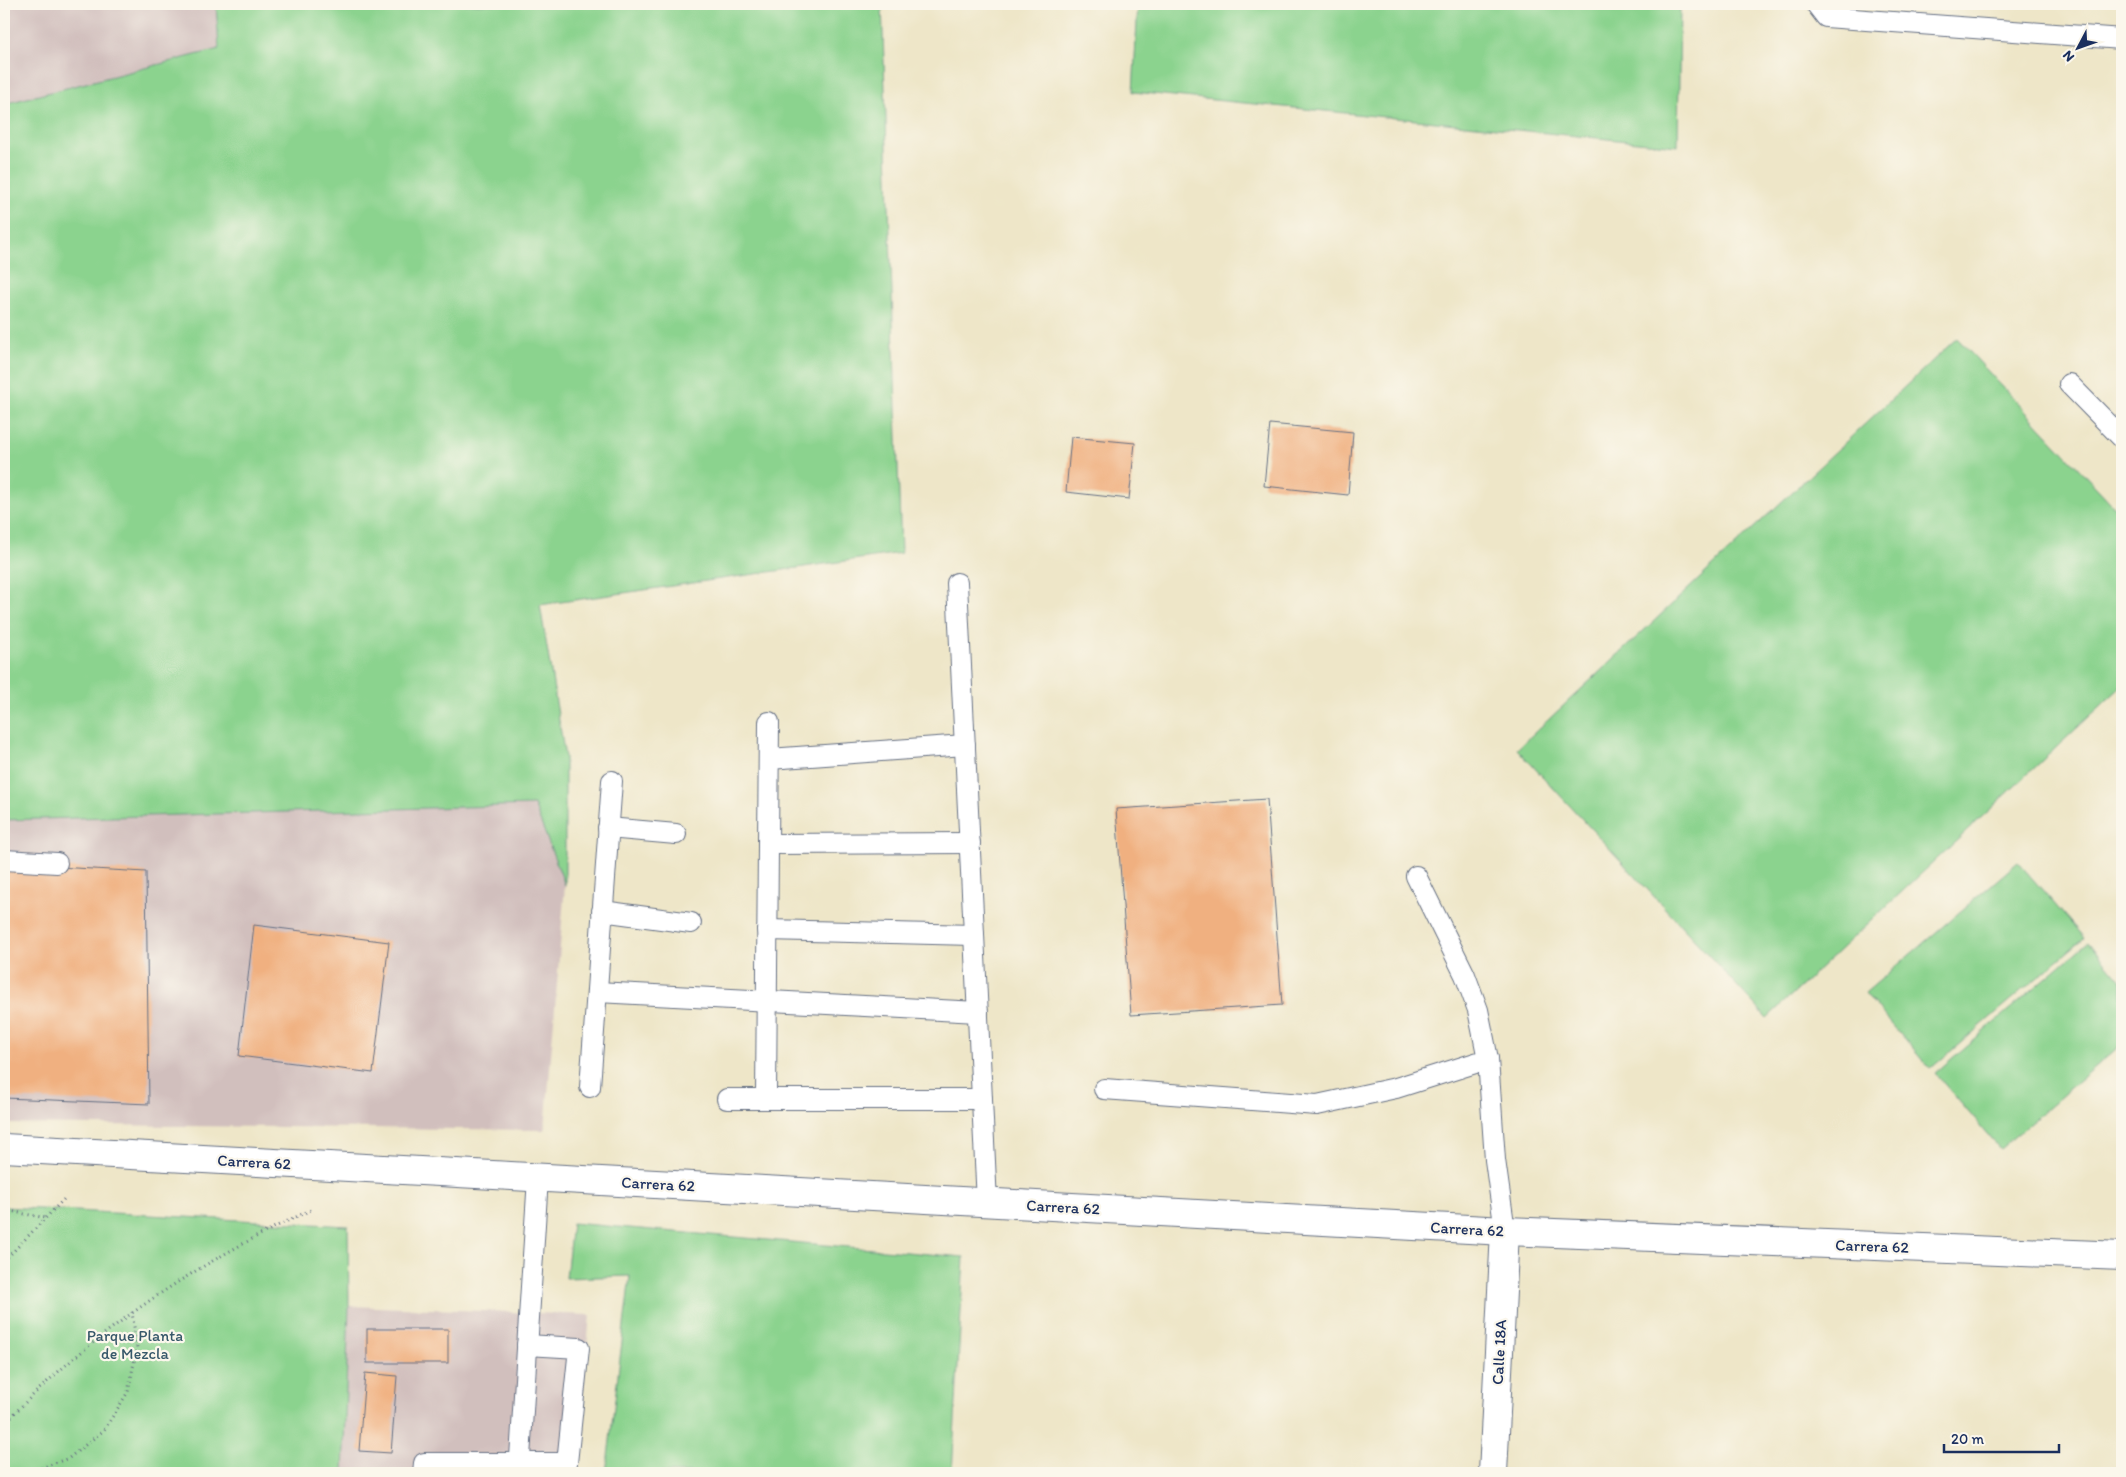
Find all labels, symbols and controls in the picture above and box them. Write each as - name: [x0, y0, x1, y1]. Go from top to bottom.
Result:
- north arrow: [2054, 22, 2104, 72]
- text: N: [2059, 47, 2078, 65]
- street label: Carrera 62: [217, 1151, 292, 1173]
- street label: Carrera 62: [621, 1173, 696, 1195]
- street label: Carrera 62: [1026, 1196, 1101, 1218]
- street label: Carrera 62: [1430, 1218, 1505, 1240]
- street label: Carrera 62: [1835, 1235, 1910, 1257]
- street label: Calle 18A: [1488, 1319, 1510, 1385]
- park label: Parque Planta de Mezcla: [87, 1326, 183, 1363]
- scale bar: [1944, 1422, 2058, 1454]
- text: 20 m: [1951, 1430, 1985, 1448]

